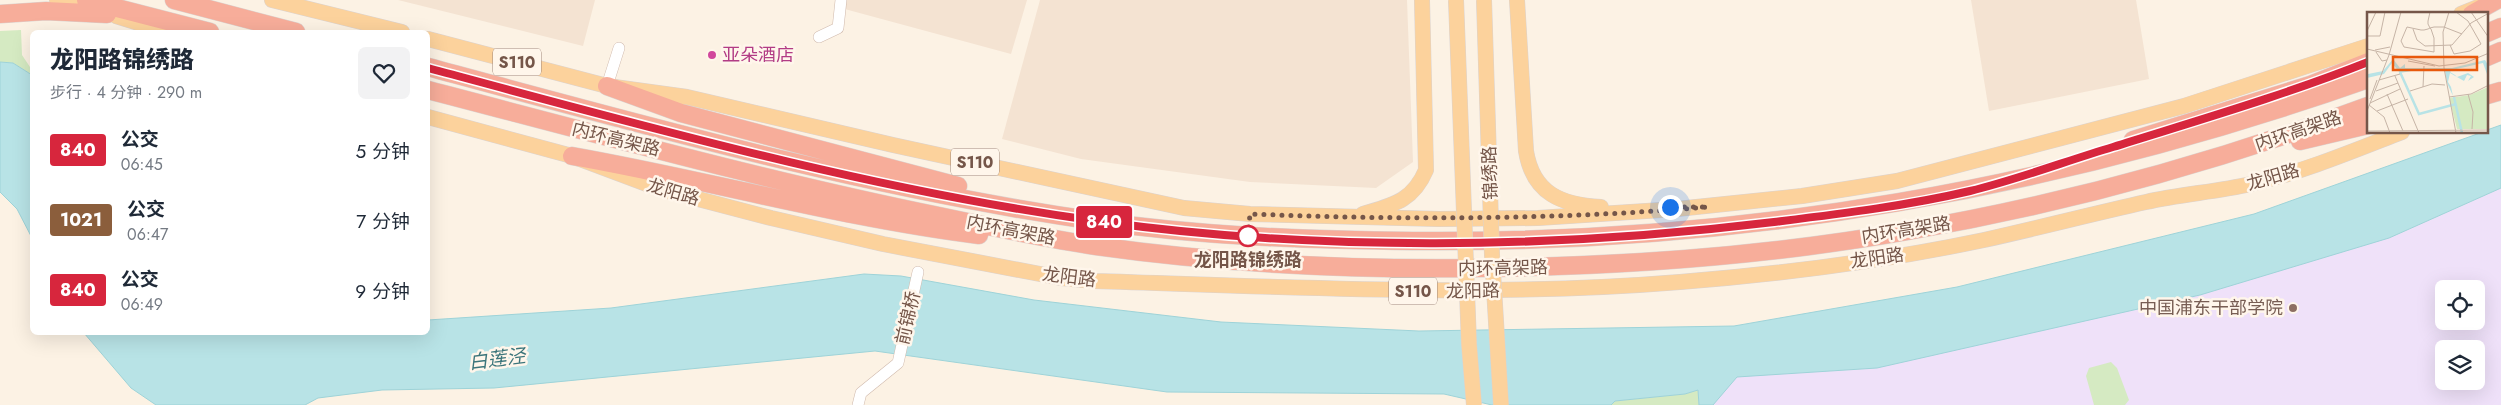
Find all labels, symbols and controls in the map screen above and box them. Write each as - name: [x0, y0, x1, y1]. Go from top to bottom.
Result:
- inset map: [2367, 12, 2488, 134]
- text: 龙阳路锦绣路: [50, 42, 194, 77]
- place label: 亚朵酒店: [722, 42, 794, 68]
- button: heart: [358, 47, 410, 99]
- road number: S110: [493, 48, 541, 76]
- marker: 亚朵酒店: [706, 49, 718, 61]
- text: 步行 · 4 分钟 · 290 m: [50, 81, 202, 104]
- street label: 内环高架路: [2251, 104, 2345, 158]
- street label: 内环高架路: [569, 115, 663, 163]
- text: 公交: [121, 126, 159, 153]
- text: 840: [60, 137, 96, 163]
- text: 5 分钟: [356, 138, 410, 165]
- street label: 锦绣路: [1476, 146, 1504, 200]
- road number: S110: [951, 148, 999, 176]
- text: 06:45: [121, 153, 163, 176]
- street label: 龙阳路: [2243, 157, 2303, 197]
- street label: 龙阳路: [643, 172, 703, 212]
- your location: [1658, 195, 1683, 220]
- text: 公交: [127, 196, 165, 223]
- line badge: 840: [1075, 206, 1133, 238]
- text: 1021: [60, 207, 102, 233]
- text: 7 分钟: [356, 208, 410, 235]
- street label: 内环高架路: [964, 209, 1058, 251]
- text: 840: [1086, 209, 1122, 235]
- street label: 内环高架路: [1860, 210, 1952, 250]
- text: 06:47: [127, 223, 168, 246]
- marker: 龙阳路锦绣路: [1237, 225, 1259, 247]
- street label: 龙阳路: [1848, 241, 1906, 275]
- place label: 龙阳路锦绣路: [1194, 247, 1302, 273]
- street label: 内环高架路: [1458, 254, 1548, 282]
- street label: 龙阳路: [1041, 261, 1097, 293]
- text: 公交: [121, 266, 159, 293]
- text: 840: [60, 277, 96, 303]
- text: 9 分钟: [355, 278, 410, 305]
- road number: S110: [1389, 278, 1437, 304]
- street label: 龙阳路: [1446, 278, 1500, 304]
- map controls: [2435, 280, 2485, 390]
- button: locate: [2435, 280, 2485, 330]
- street label: 前锦桥: [889, 289, 927, 347]
- text: 06:49: [121, 293, 163, 316]
- place label: 中国浦东干部学院: [2139, 295, 2283, 321]
- marker: 中国浦东干部学院: [2287, 302, 2299, 314]
- button: layers: [2435, 340, 2485, 390]
- water label: 白莲泾: [467, 342, 529, 376]

